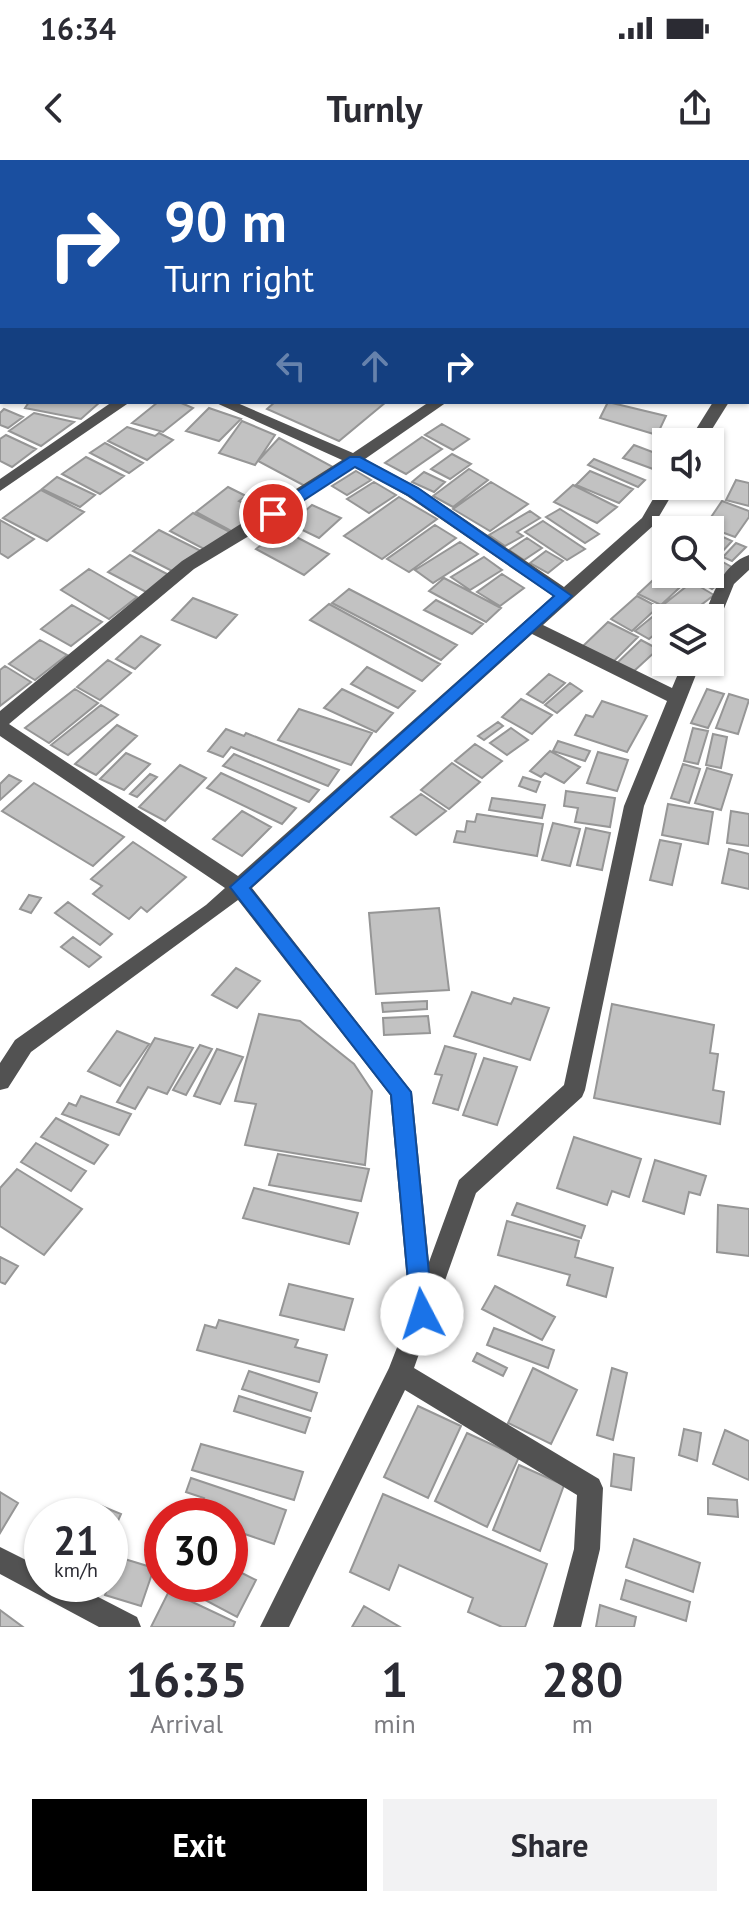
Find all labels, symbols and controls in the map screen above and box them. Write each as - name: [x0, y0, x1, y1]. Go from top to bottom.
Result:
- text: 16:34: [40, 9, 116, 48]
- text: Turnly: [326, 85, 423, 132]
- icon: back: [32, 86, 76, 130]
- icon: share: [673, 86, 717, 130]
- text: 90 m: [164, 185, 287, 257]
- icon: right: [32, 192, 136, 296]
- text: Turn right: [164, 255, 314, 302]
- icon: left: [269, 344, 313, 388]
- icon: ahead: [353, 344, 397, 388]
- icon: right: [437, 344, 481, 388]
- map controls: [652, 428, 724, 676]
- button: sound: [652, 428, 724, 500]
- pin: [239, 480, 307, 548]
- icon: arrive: [251, 492, 295, 536]
- button: search: [652, 516, 724, 588]
- button: layers: [652, 604, 724, 676]
- position arrow: [380, 1272, 464, 1356]
- speed limit sign: 30: [144, 1498, 248, 1602]
- text: 21: [53, 1514, 99, 1566]
- text: km/h: [54, 1557, 98, 1583]
- text: 16:35: [126, 1648, 248, 1710]
- text: 1: [381, 1648, 408, 1710]
- text: 280: [542, 1648, 623, 1710]
- text: Arrival: [150, 1707, 223, 1740]
- text: min: [373, 1707, 416, 1740]
- text: m: [572, 1707, 593, 1740]
- button: Exit: [32, 1799, 367, 1891]
- button: Share: [383, 1799, 717, 1891]

